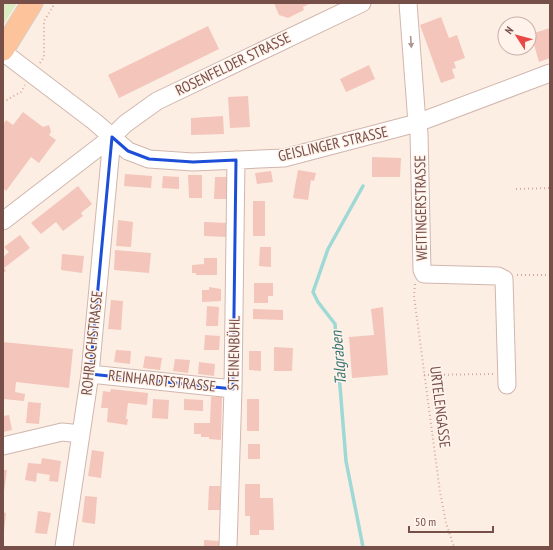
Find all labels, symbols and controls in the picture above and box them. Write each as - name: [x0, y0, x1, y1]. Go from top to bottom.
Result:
- north arrow: [497, 16, 537, 56]
- text: N: [501, 24, 516, 37]
- street label: ROSENFELDER STRASSE: [172, 27, 293, 100]
- one-way arrow: [407, 36, 414, 48]
- street label: GEISLINGER STRASSE: [276, 122, 390, 165]
- street label: WEITINGERSTRASSE: [410, 155, 431, 261]
- street label: ROHRLOCHSTRASSE: [77, 290, 106, 396]
- street label: STEINENBÜHL: [223, 315, 244, 391]
- water label: Talgraben: [326, 329, 350, 386]
- street label: REINHARDTSTRASSE: [107, 365, 217, 396]
- street label: URTELENGASSE: [426, 365, 455, 449]
- scale bar: [409, 508, 493, 534]
- text: 50 m: [415, 514, 436, 529]

